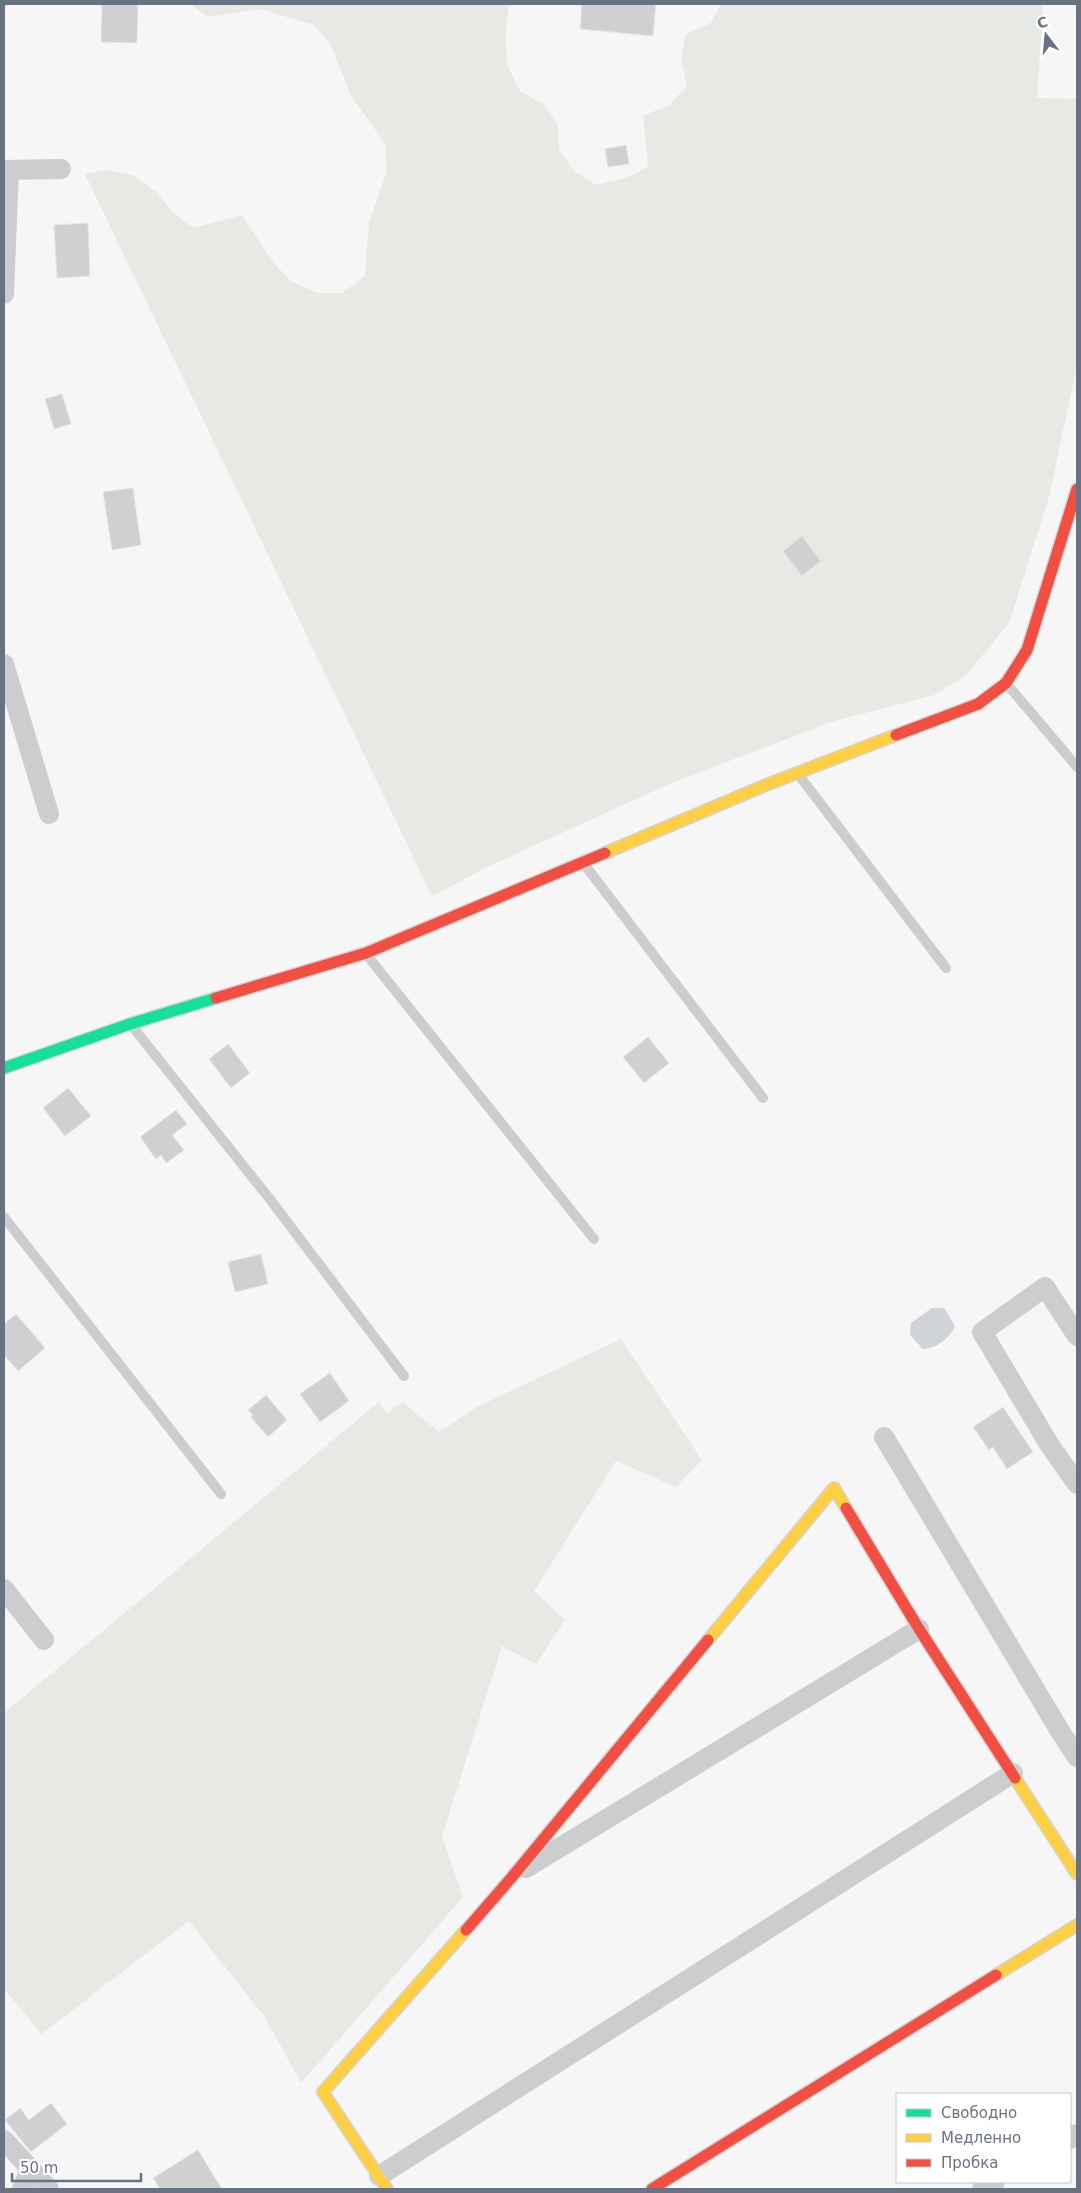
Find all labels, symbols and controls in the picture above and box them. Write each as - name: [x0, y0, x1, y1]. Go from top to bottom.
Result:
- north arrow: [1021, 10, 1071, 60]
- text: С: [1035, 13, 1050, 32]
- legend: [896, 2093, 1071, 2183]
- text: Свободно: [941, 2104, 1017, 2122]
- text: Медленно: [941, 2129, 1021, 2147]
- scale bar: [12, 2150, 141, 2182]
- text: Пробка: [941, 2154, 998, 2172]
- text: 50 m: [20, 2159, 58, 2177]

